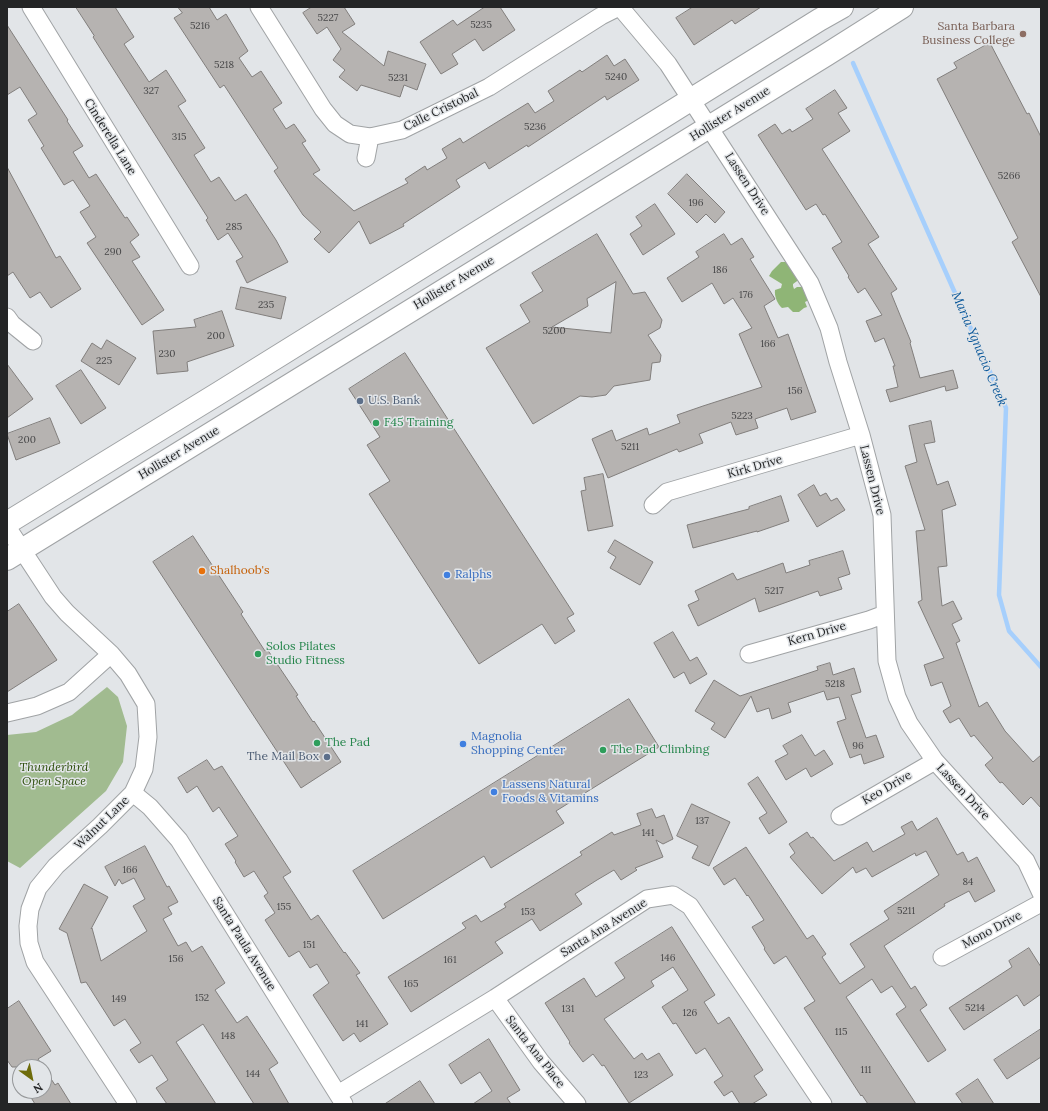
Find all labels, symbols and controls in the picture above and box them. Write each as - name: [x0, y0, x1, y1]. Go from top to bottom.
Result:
- house number: 5227: [318, 12, 338, 24]
- house number: 5235: [470, 19, 492, 31]
- house number: 5216: [190, 20, 210, 32]
- place label: Santa Barbara Business College: [922, 20, 1015, 48]
- marker: Santa Barbara Business College: [1018, 29, 1028, 39]
- house number: 5218: [214, 59, 234, 71]
- house number: 5240: [605, 71, 627, 83]
- house number: 5231: [388, 72, 408, 84]
- street label: Hollister Avenue: [687, 84, 773, 144]
- house number: 327: [143, 85, 159, 97]
- street label: Calle Cristobal: [401, 86, 481, 134]
- street label: Cinderella Lane: [81, 96, 139, 178]
- house number: 5236: [524, 121, 546, 133]
- house number: 315: [172, 131, 186, 143]
- street label: Lassen Drive: [722, 150, 772, 218]
- house number: 5266: [998, 170, 1020, 182]
- house number: 196: [688, 197, 704, 209]
- house number: 285: [226, 221, 242, 233]
- house number: 290: [104, 246, 122, 258]
- street label: Hollister Avenue: [411, 253, 497, 313]
- house number: 186: [712, 264, 728, 276]
- house number: 176: [739, 289, 753, 301]
- water label: Maria Ygnacio Creek: [948, 289, 1010, 409]
- house number: 235: [258, 299, 274, 311]
- house number: 5200: [542, 325, 566, 337]
- house number: 200: [207, 330, 225, 342]
- house number: 166: [760, 338, 776, 350]
- house number: 230: [159, 348, 175, 360]
- house number: 225: [96, 355, 112, 367]
- house number: 156: [788, 385, 802, 397]
- place label: U.S. Bank: [368, 394, 420, 408]
- marker: U.S. Bank: [355, 396, 365, 406]
- house number: 5223: [731, 410, 753, 422]
- place label: F45 Training: [384, 416, 453, 430]
- marker: F45 Training: [371, 418, 381, 428]
- street label: Hollister Avenue: [136, 423, 222, 483]
- house number: 200: [18, 434, 36, 446]
- house number: 5211: [621, 441, 639, 453]
- street label: Lassen Drive: [856, 444, 888, 516]
- street label: Kirk Drive: [726, 452, 784, 482]
- place label: Shalhoob's: [210, 564, 270, 578]
- marker: Shalhoob's: [197, 566, 207, 576]
- place label: Ralphs: [455, 568, 492, 582]
- marker: Ralphs: [442, 570, 452, 580]
- house number: 5217: [764, 585, 784, 597]
- street label: Kern Drive: [786, 619, 848, 649]
- place label: Solos Pilates Studio Fitness: [266, 640, 345, 668]
- marker: Solos Pilates Studio Fitness: [253, 649, 263, 659]
- house number: 5218: [825, 678, 845, 690]
- place label: Magnolia Shopping Center: [471, 730, 565, 758]
- place label: The Pad: [325, 736, 370, 750]
- marker: The Pad: [312, 738, 322, 748]
- marker: Magnolia Shopping Center: [458, 739, 468, 749]
- house number: 96: [852, 740, 864, 752]
- place label: The Pad Climbing: [611, 743, 709, 757]
- marker: The Pad Climbing: [598, 745, 608, 755]
- place label: The Mail Box: [247, 750, 319, 764]
- marker: The Mail Box: [322, 752, 332, 762]
- park label: Thunderbird Open Space: [20, 761, 88, 789]
- street label: Lassen Drive: [933, 761, 993, 823]
- street label: Keo Drive: [860, 768, 914, 808]
- place label: Lassens Natural Foods & Vitamins: [502, 778, 599, 806]
- marker: Lassens Natural Foods & Vitamins: [489, 787, 499, 797]
- street label: Walnut Lane: [72, 793, 132, 853]
- house number: 137: [695, 815, 709, 827]
- house number: 141: [642, 827, 654, 839]
- house number: 166: [122, 864, 138, 876]
- house number: 84: [962, 876, 974, 888]
- street label: Santa Paula Avenue: [209, 894, 279, 994]
- street label: Santa Ana Avenue: [558, 896, 650, 960]
- house number: 155: [277, 901, 291, 913]
- house number: 5211: [897, 905, 915, 917]
- house number: 153: [521, 906, 535, 918]
- street label: Mono Drive: [960, 908, 1024, 952]
- house number: 151: [303, 939, 315, 951]
- house number: 146: [661, 952, 675, 964]
- house number: 156: [169, 953, 183, 965]
- house number: 161: [443, 954, 457, 966]
- house number: 165: [404, 978, 418, 990]
- house number: 152: [195, 992, 209, 1004]
- house number: 149: [112, 993, 126, 1005]
- house number: 5214: [965, 1002, 985, 1014]
- house number: 131: [562, 1003, 574, 1015]
- house number: 126: [683, 1007, 697, 1019]
- street label: Santa Ana Place: [502, 1013, 568, 1091]
- house number: 141: [356, 1018, 368, 1030]
- house number: 115: [835, 1026, 847, 1038]
- house number: 148: [221, 1030, 235, 1042]
- north arrow: [12, 1059, 52, 1099]
- house number: 111: [861, 1064, 871, 1076]
- house number: 144: [246, 1068, 260, 1080]
- house number: 123: [634, 1069, 648, 1081]
- text: N: [31, 1080, 45, 1096]

